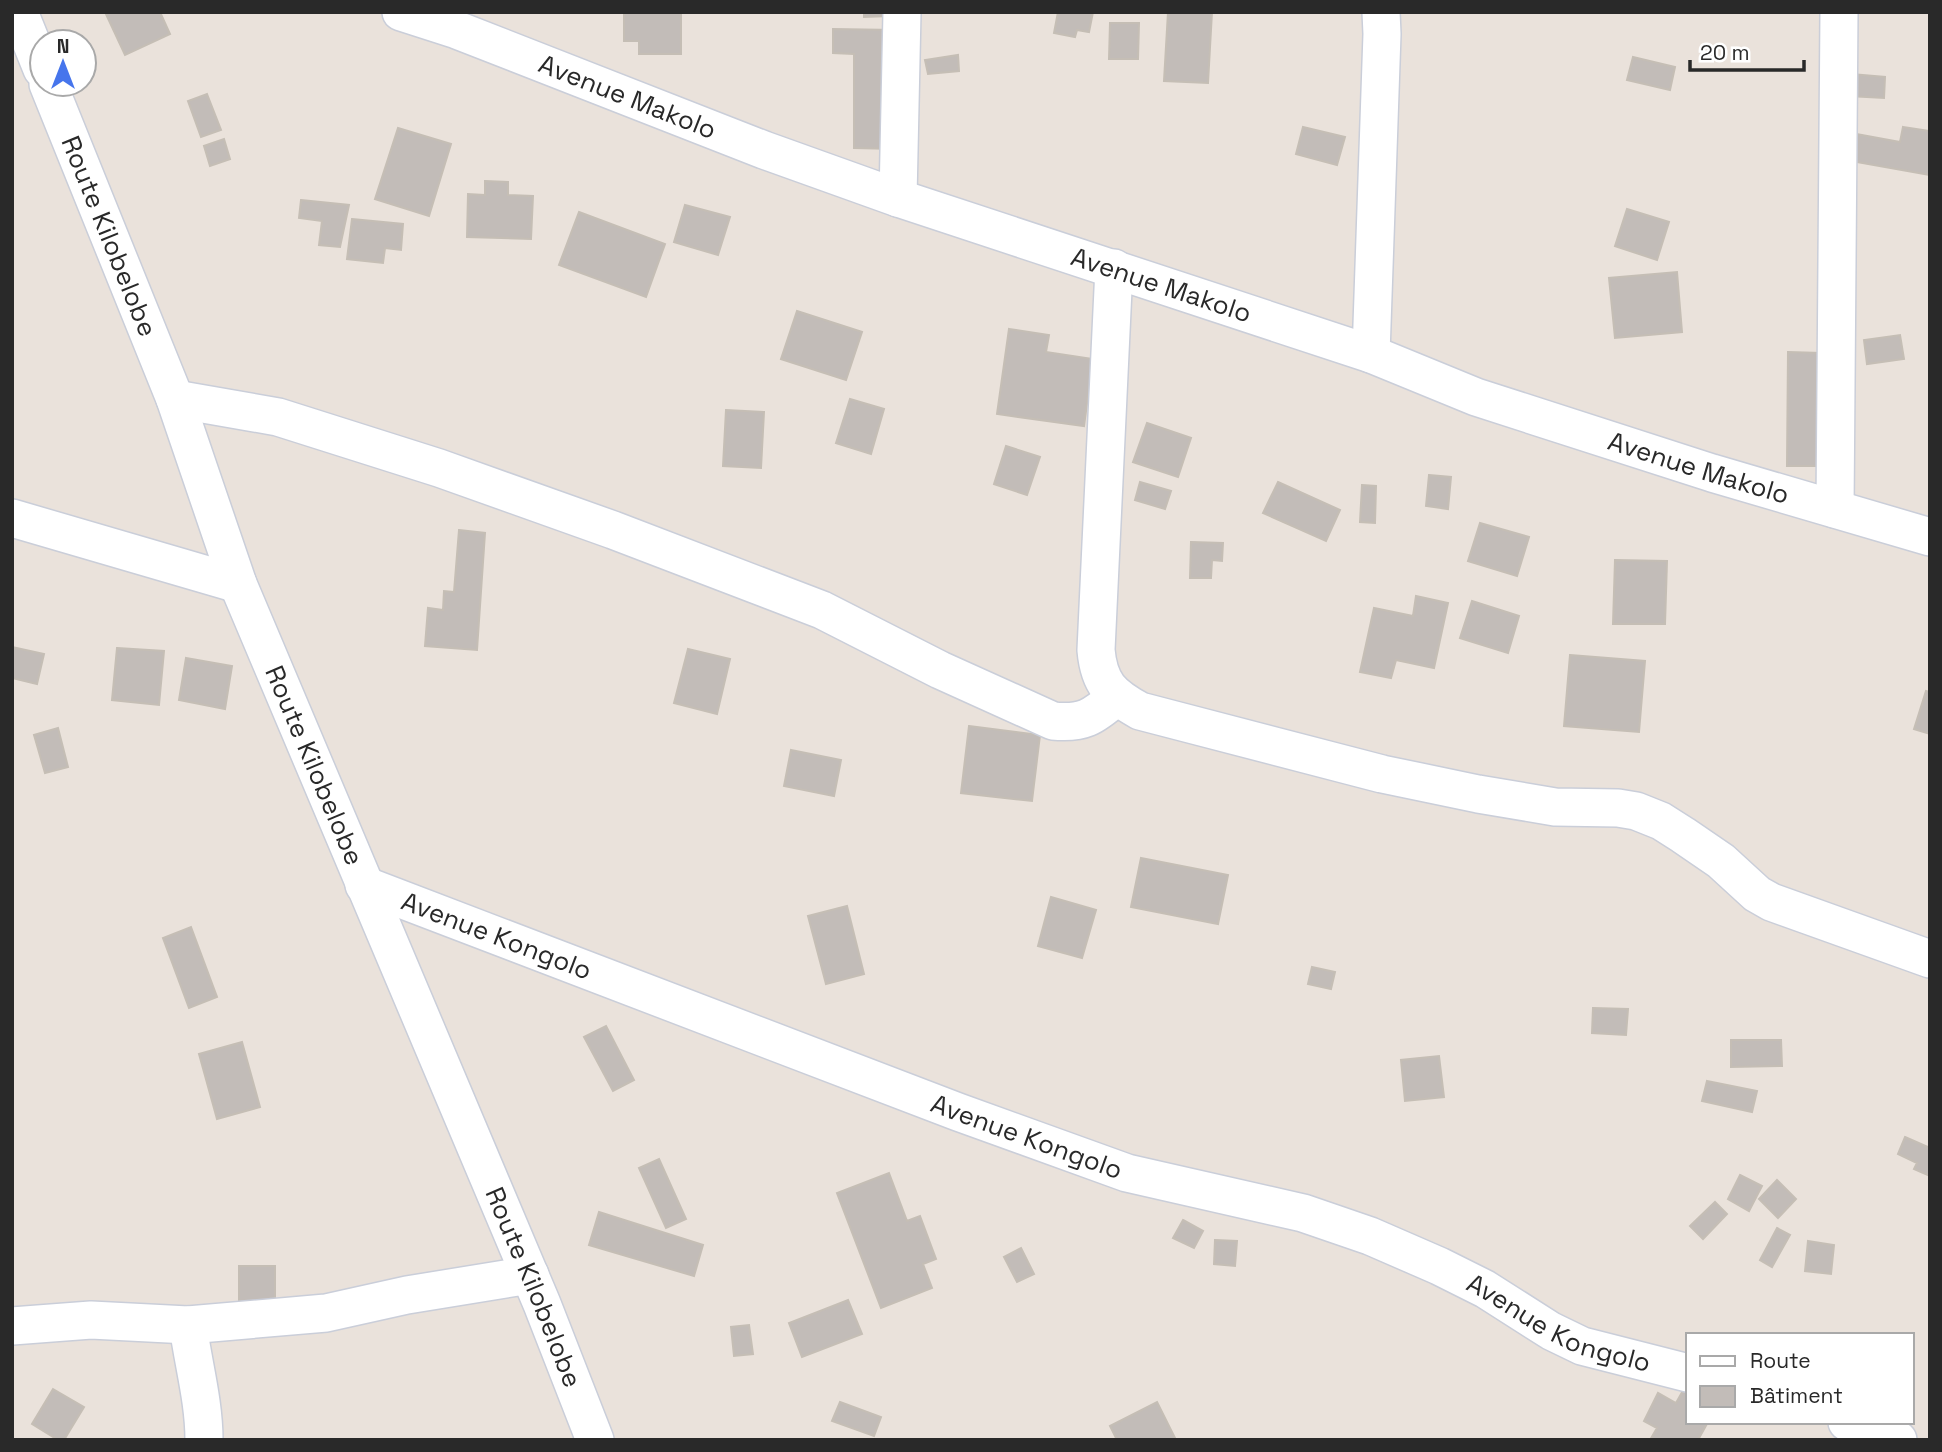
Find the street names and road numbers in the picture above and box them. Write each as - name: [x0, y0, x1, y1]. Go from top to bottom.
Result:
- street label: Avenue Makolo: [534, 47, 721, 147]
- street label: Route Kilobelobe: [54, 131, 165, 341]
- street label: Avenue Makolo: [1067, 239, 1256, 330]
- street label: Avenue Makolo: [1604, 424, 1793, 512]
- street label: Route Kilobelobe: [257, 660, 372, 870]
- street label: Avenue Kongolo: [397, 884, 597, 987]
- street label: Avenue Kongolo: [926, 1086, 1127, 1187]
- street label: Route Kilobelobe: [478, 1182, 590, 1392]
- street label: Avenue Kongolo: [1461, 1266, 1654, 1380]

